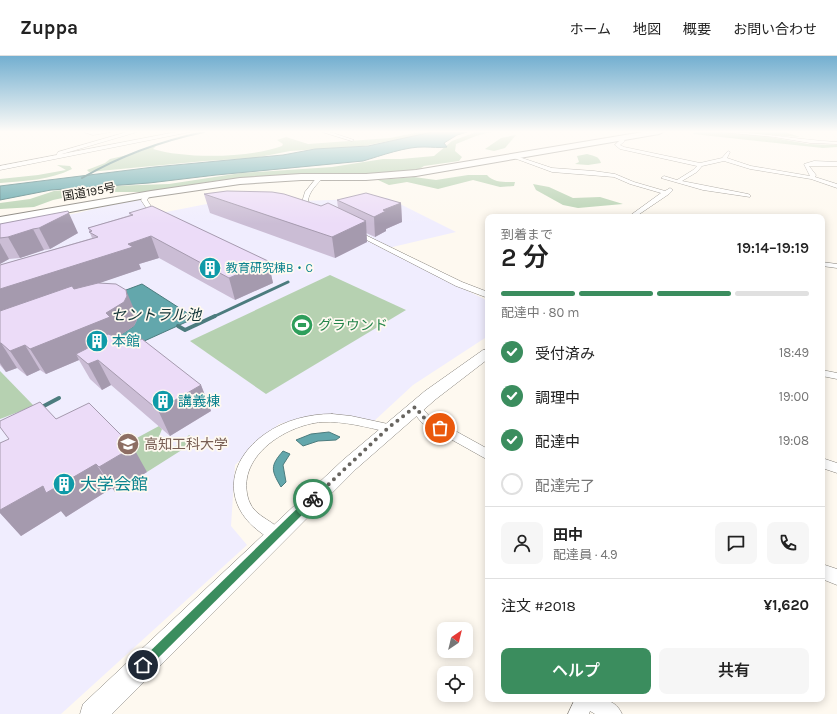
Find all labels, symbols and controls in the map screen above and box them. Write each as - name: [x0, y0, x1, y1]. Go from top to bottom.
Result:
- text: Zuppa: [20, 17, 78, 39]
- text: ホーム: [569, 21, 611, 38]
- text: 地図: [633, 21, 661, 38]
- text: 概要: [683, 21, 711, 38]
- text: お問い合わせ: [733, 21, 817, 38]
- street label: 国道195号: [61, 180, 117, 204]
- text: 到着まで: [501, 227, 553, 242]
- text: 19:14–19:19: [737, 239, 809, 257]
- text: 2 分: [501, 242, 549, 273]
- building icon: 教育研究棟B・C: [197, 255, 223, 281]
- place label: 教育研究棟B・C: [226, 261, 313, 275]
- text: 配達中 · 80 m: [501, 305, 579, 320]
- water label: セントラル池: [111, 306, 203, 324]
- sports icon: グラウンド: [289, 312, 315, 338]
- place label: グラウンド: [318, 317, 388, 334]
- building icon: 本館: [84, 328, 110, 354]
- place label: 本館: [112, 333, 140, 350]
- icon: check: [501, 341, 523, 363]
- text: 受付済み: [535, 345, 595, 363]
- text: 18:49: [779, 345, 809, 360]
- icon: check: [501, 385, 523, 407]
- building icon: 講義棟: [150, 388, 176, 414]
- text: 調理中: [535, 389, 580, 407]
- text: 19:00: [779, 389, 809, 404]
- place label: 講義棟: [178, 393, 220, 410]
- pin: [423, 411, 457, 445]
- icon: bag: [429, 417, 451, 439]
- icon: check: [501, 429, 523, 451]
- school or university icon: 高知工科大学: [115, 431, 141, 457]
- text: 配達中: [535, 433, 580, 451]
- text: 19:08: [778, 433, 809, 448]
- place label: 高知工科大学: [144, 436, 228, 453]
- building icon: 大学会館: [51, 471, 77, 497]
- place label: 大学会館: [80, 474, 148, 494]
- text: 配達完了: [535, 477, 595, 495]
- courier: [293, 479, 333, 519]
- icon: bike: [302, 488, 324, 510]
- button: person: [501, 522, 543, 564]
- button: chat: [715, 522, 757, 564]
- button: phone: [767, 522, 809, 564]
- text: 田中: [553, 526, 583, 544]
- text: 配達員 · 4.9: [553, 547, 618, 562]
- text: ¥1,620: [763, 596, 809, 614]
- text: 注文 #2018: [501, 597, 576, 615]
- north arrow: [437, 622, 473, 658]
- map controls: [437, 622, 473, 702]
- pin: [126, 648, 160, 682]
- button: ヘルプ: [501, 648, 651, 694]
- button: 共有: [659, 648, 809, 694]
- icon: home: [132, 654, 154, 676]
- button: locate: [437, 666, 473, 702]

